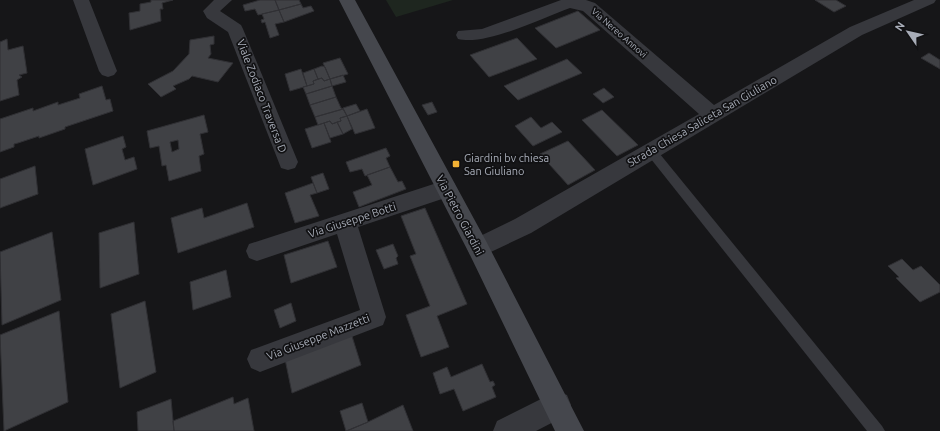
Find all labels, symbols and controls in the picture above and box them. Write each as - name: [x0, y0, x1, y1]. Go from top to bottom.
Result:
- street label: Via Nereo Annovi: [589, 6, 649, 60]
- north arrow: [888, 12, 928, 52]
- text: N: [892, 20, 907, 33]
- street label: Viale Zodiaco Traversa D: [235, 38, 289, 155]
- street label: Strada Chiesa Saliceta San Giuliano: [625, 73, 779, 169]
- place label: Giardini bv chiesa San Giuliano: [464, 152, 549, 177]
- marker: Giardini bv chiesa San Giuliano: [451, 159, 461, 169]
- street label: Via Pietro Giardini: [434, 173, 486, 257]
- street label: Via Giuseppe Botti: [307, 200, 397, 240]
- street label: Via Giuseppe Mazzetti: [265, 312, 371, 362]

